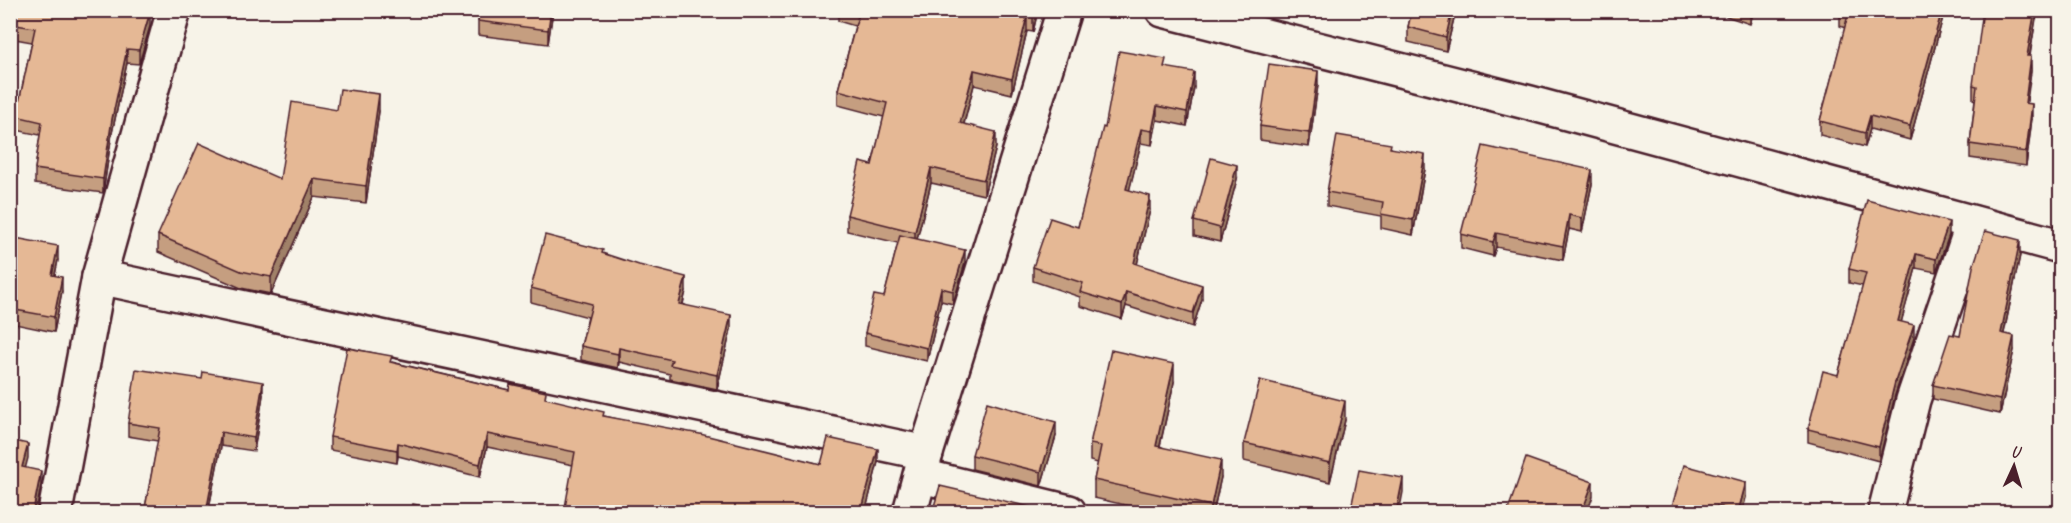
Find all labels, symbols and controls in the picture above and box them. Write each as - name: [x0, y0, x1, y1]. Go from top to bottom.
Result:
- north arrow: [1984, 436, 2044, 496]
- text: U: [2010, 442, 2023, 463]

